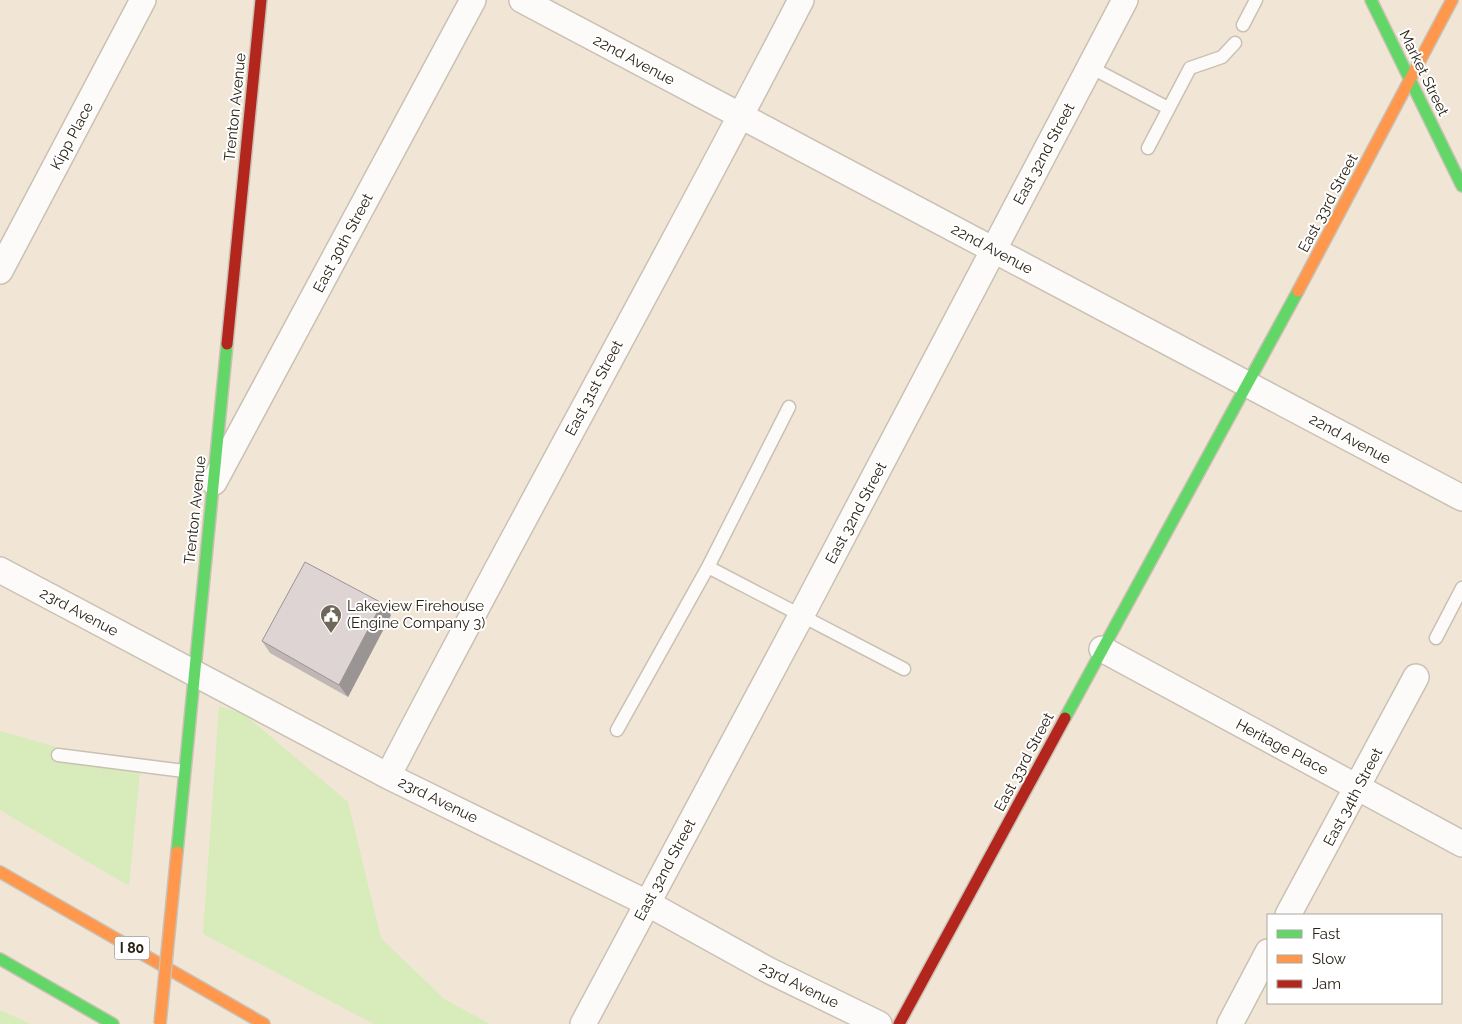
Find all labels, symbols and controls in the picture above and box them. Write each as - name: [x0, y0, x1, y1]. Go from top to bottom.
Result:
- street label: Market Street: [1395, 27, 1453, 119]
- street label: 22nd Avenue: [590, 31, 678, 89]
- street label: Trenton Avenue: [220, 52, 250, 162]
- street label: Kipp Place: [47, 99, 97, 173]
- street label: East 32nd Street: [1010, 100, 1078, 208]
- street label: East 33rd Street: [1294, 151, 1362, 255]
- street label: East 30th Street: [309, 190, 377, 296]
- street label: 22nd Avenue: [948, 220, 1036, 278]
- street label: East 31st Street: [561, 337, 627, 439]
- street label: 22nd Avenue: [1306, 410, 1394, 468]
- street label: Trenton Avenue: [180, 455, 210, 565]
- street label: East 32nd Street: [822, 459, 890, 567]
- street label: 23rd Avenue: [37, 584, 121, 640]
- place label: Lakeview Firehouse (Engine Company 3): [347, 597, 485, 632]
- public building icon: Lakeview Firehouse (Engine Company 3): [319, 603, 343, 634]
- street label: East 33rd Street: [990, 710, 1058, 814]
- street label: Heritage Place: [1233, 715, 1331, 779]
- street label: East 34th Street: [1320, 745, 1386, 849]
- street label: 23rd Avenue: [395, 773, 481, 827]
- street label: East 32nd Street: [631, 816, 699, 924]
- legend: [1267, 914, 1442, 1004]
- text: Fast: [1312, 925, 1340, 943]
- road number: I 80: [114, 936, 150, 960]
- text: Slow: [1312, 950, 1346, 968]
- street label: 23rd Avenue: [756, 958, 842, 1012]
- text: Jam: [1312, 975, 1341, 993]

